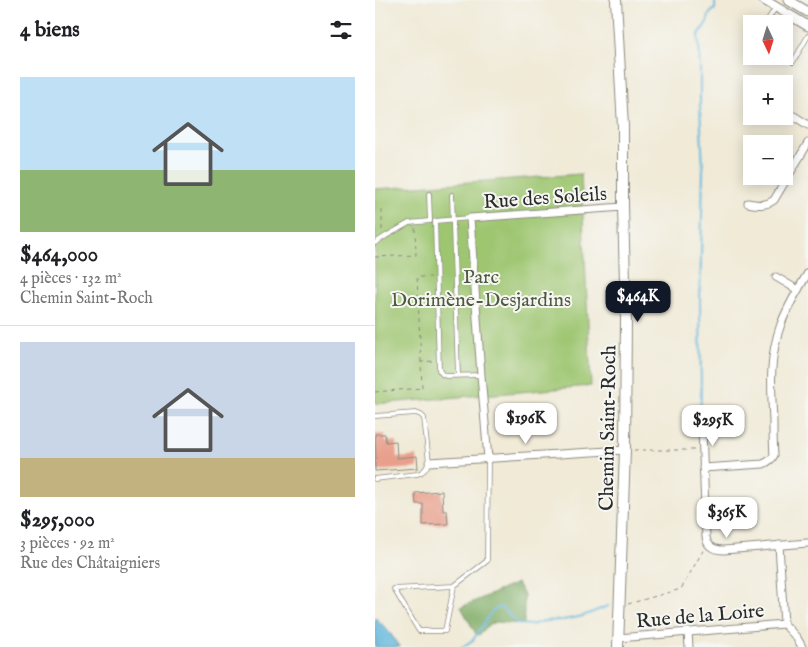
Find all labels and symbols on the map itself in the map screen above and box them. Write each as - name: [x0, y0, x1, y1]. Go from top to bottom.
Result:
- north arrow: [743, 15, 793, 65]
- street label: Rue des Soleils: [483, 182, 608, 215]
- park label: Parc Dorimène-Desjardins: [391, 265, 571, 313]
- pin: $464K: [603, 280, 673, 323]
- street label: Chemin Saint-Roch: [595, 344, 622, 511]
- pin: $196K: [491, 402, 561, 445]
- pin: $295K: [678, 404, 748, 447]
- pin: $365K: [692, 496, 762, 539]
- street label: Rue de la Loire: [635, 598, 765, 635]

